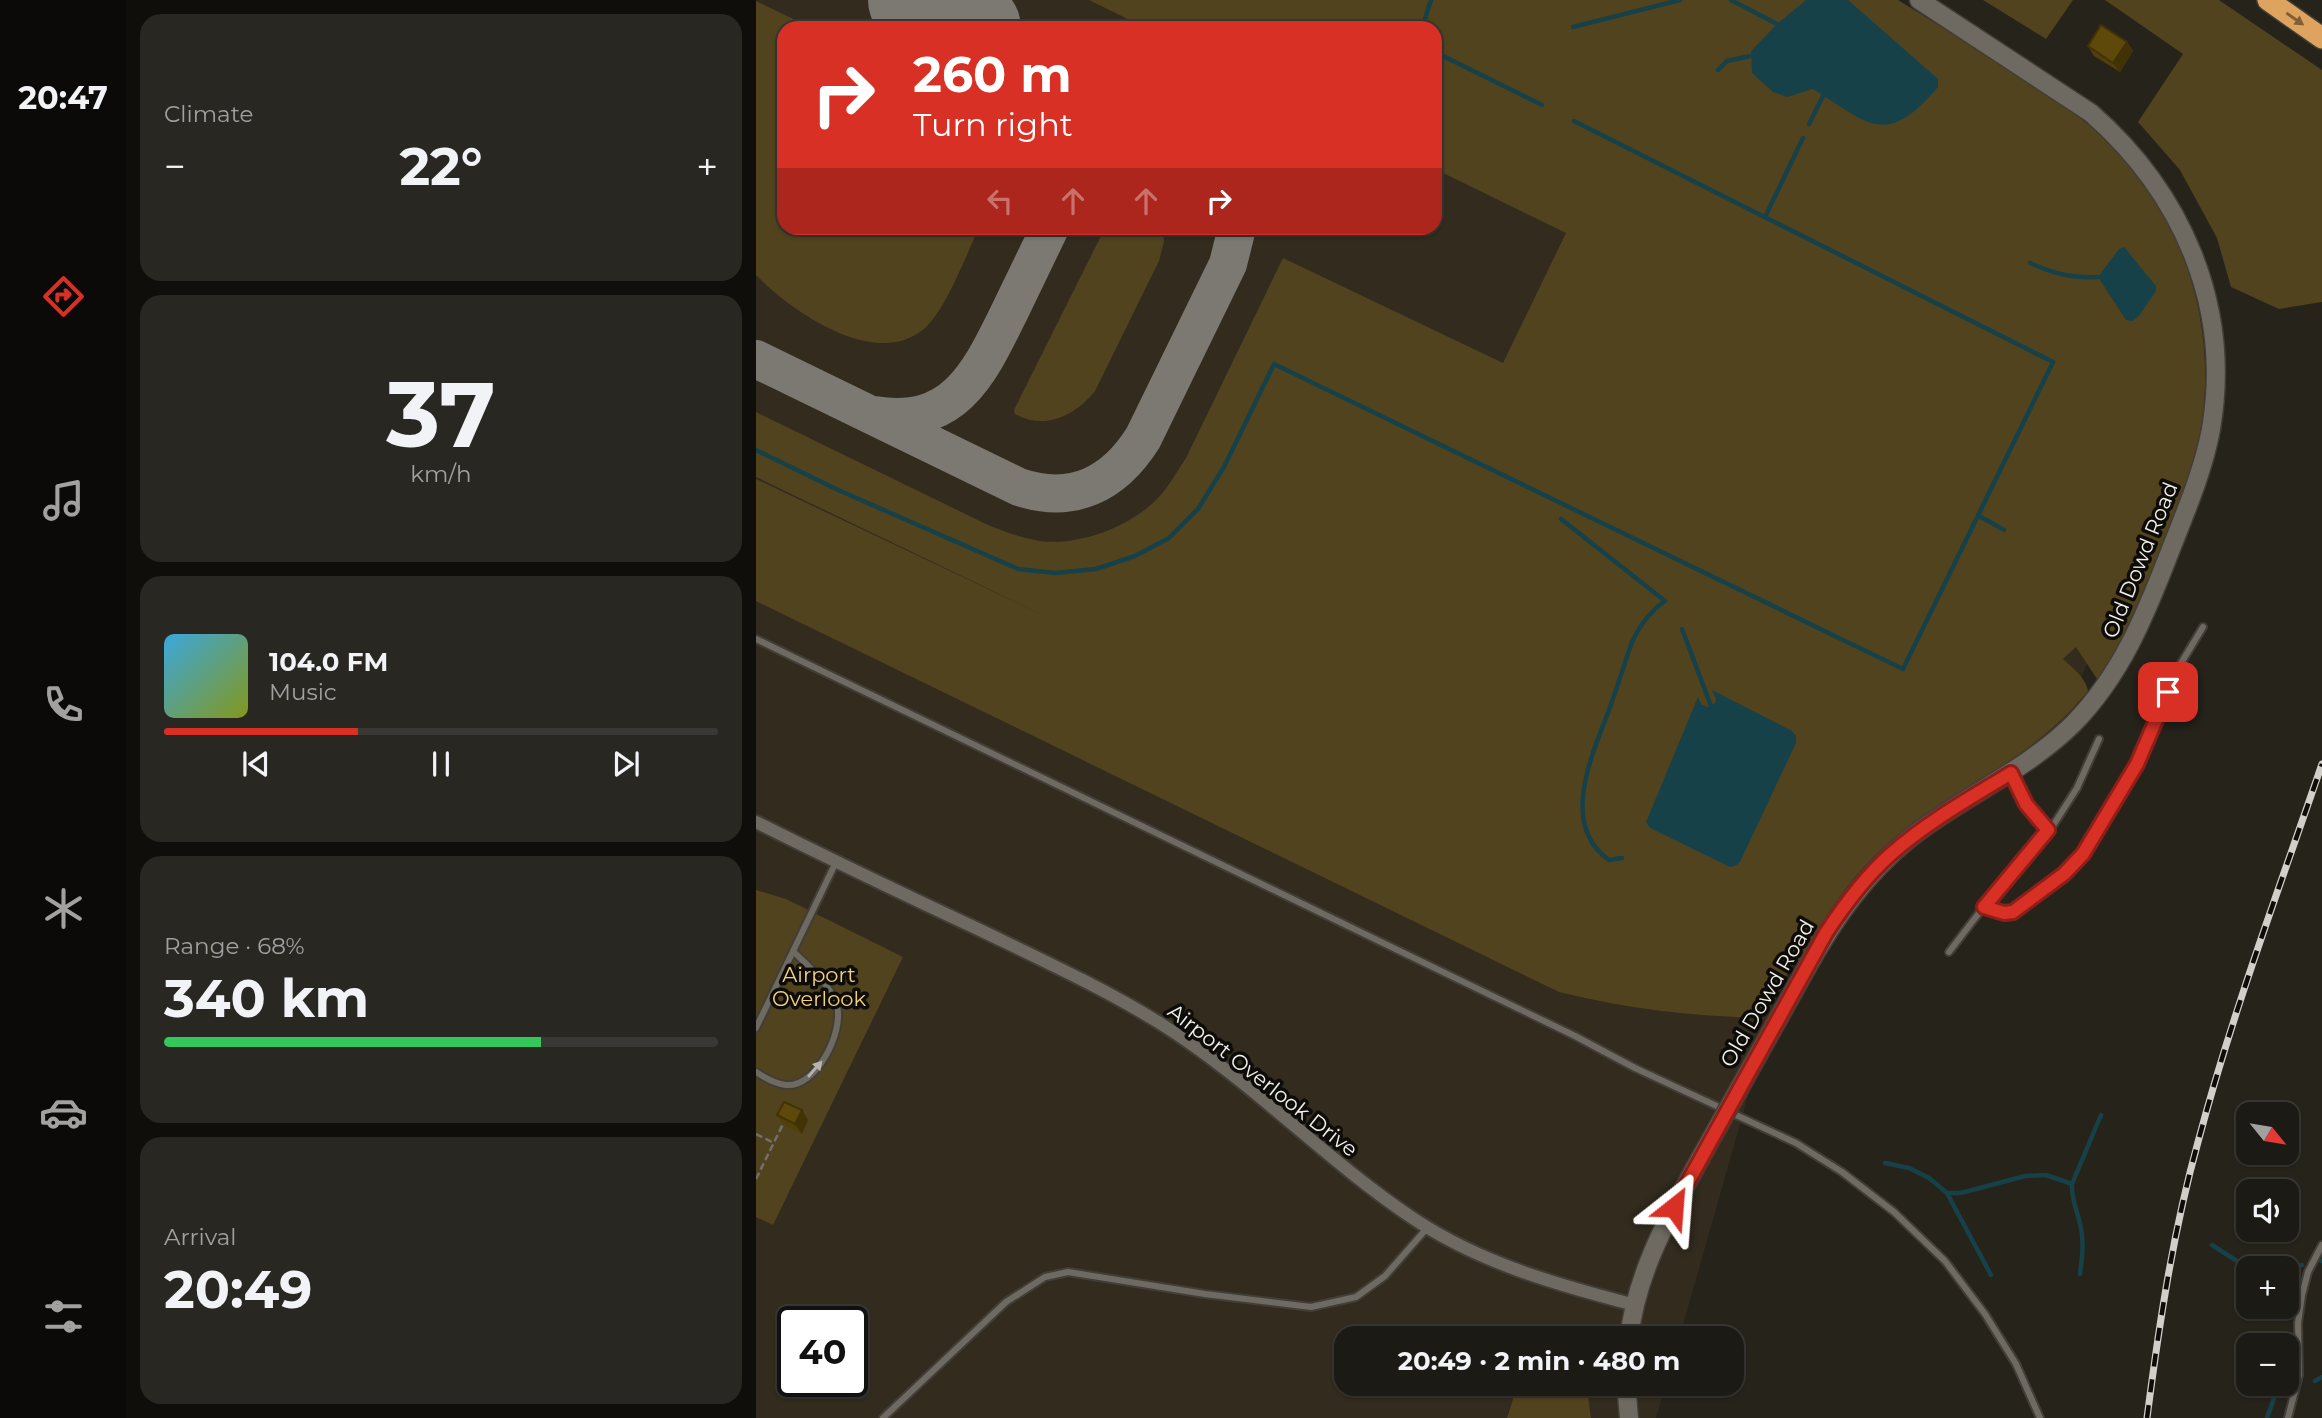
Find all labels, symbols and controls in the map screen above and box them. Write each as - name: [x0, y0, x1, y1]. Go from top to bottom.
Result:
- one-way arrow: [2286, 12, 2304, 26]
- text: 260 m: [913, 45, 1072, 104]
- icon: right: [798, 49, 889, 140]
- text: 20:47: [18, 78, 108, 117]
- text: Climate: [164, 100, 253, 128]
- text: Turn right: [913, 105, 1073, 144]
- text: 22°: [399, 135, 483, 198]
- text: −: [164, 143, 186, 190]
- text: +: [696, 143, 718, 190]
- icon: left: [981, 182, 1019, 220]
- icon: ahead: [1054, 182, 1092, 220]
- icon: ahead: [1127, 182, 1165, 220]
- icon: right: [1200, 182, 1238, 220]
- icon: directions: [39, 272, 88, 321]
- text: 37: [386, 359, 496, 470]
- text: km/h: [410, 460, 472, 488]
- icon: music: [39, 476, 88, 525]
- street label: Old Dowd Road: [2097, 478, 2183, 642]
- text: 104.0 FM: [269, 646, 388, 678]
- pin: [2138, 662, 2198, 722]
- icon: arrive: [2149, 673, 2187, 711]
- text: Music: [269, 678, 337, 706]
- icon: phone: [39, 680, 88, 729]
- icon: previous: [237, 745, 275, 783]
- icon: pause: [422, 745, 460, 783]
- icon: next: [607, 745, 645, 783]
- icon: climate: [39, 884, 88, 933]
- street label: Old Dowd Road: [1715, 915, 1819, 1071]
- text: Range · 68%: [164, 932, 305, 960]
- park label: Airport Overlook: [772, 962, 867, 1011]
- text: 340 km: [164, 967, 369, 1030]
- street label: Airport Overlook Drive: [1163, 998, 1363, 1162]
- one-way arrow: [807, 1060, 823, 1078]
- icon: car: [39, 1088, 88, 1137]
- north arrow: [2236, 1102, 2300, 1166]
- map controls: [2236, 1102, 2299, 1396]
- position arrow: [1637, 1170, 1711, 1244]
- button: sound: [2236, 1179, 2299, 1242]
- text: Arrival: [164, 1223, 237, 1251]
- button: +: [2236, 1256, 2299, 1319]
- text: 20:49: [164, 1258, 312, 1321]
- icon: filters: [39, 1292, 88, 1341]
- speed limit sign: 40: [777, 1306, 868, 1397]
- button: −: [2236, 1333, 2299, 1396]
- text: 20:49 · 2 min · 480 m: [1398, 1345, 1680, 1377]

